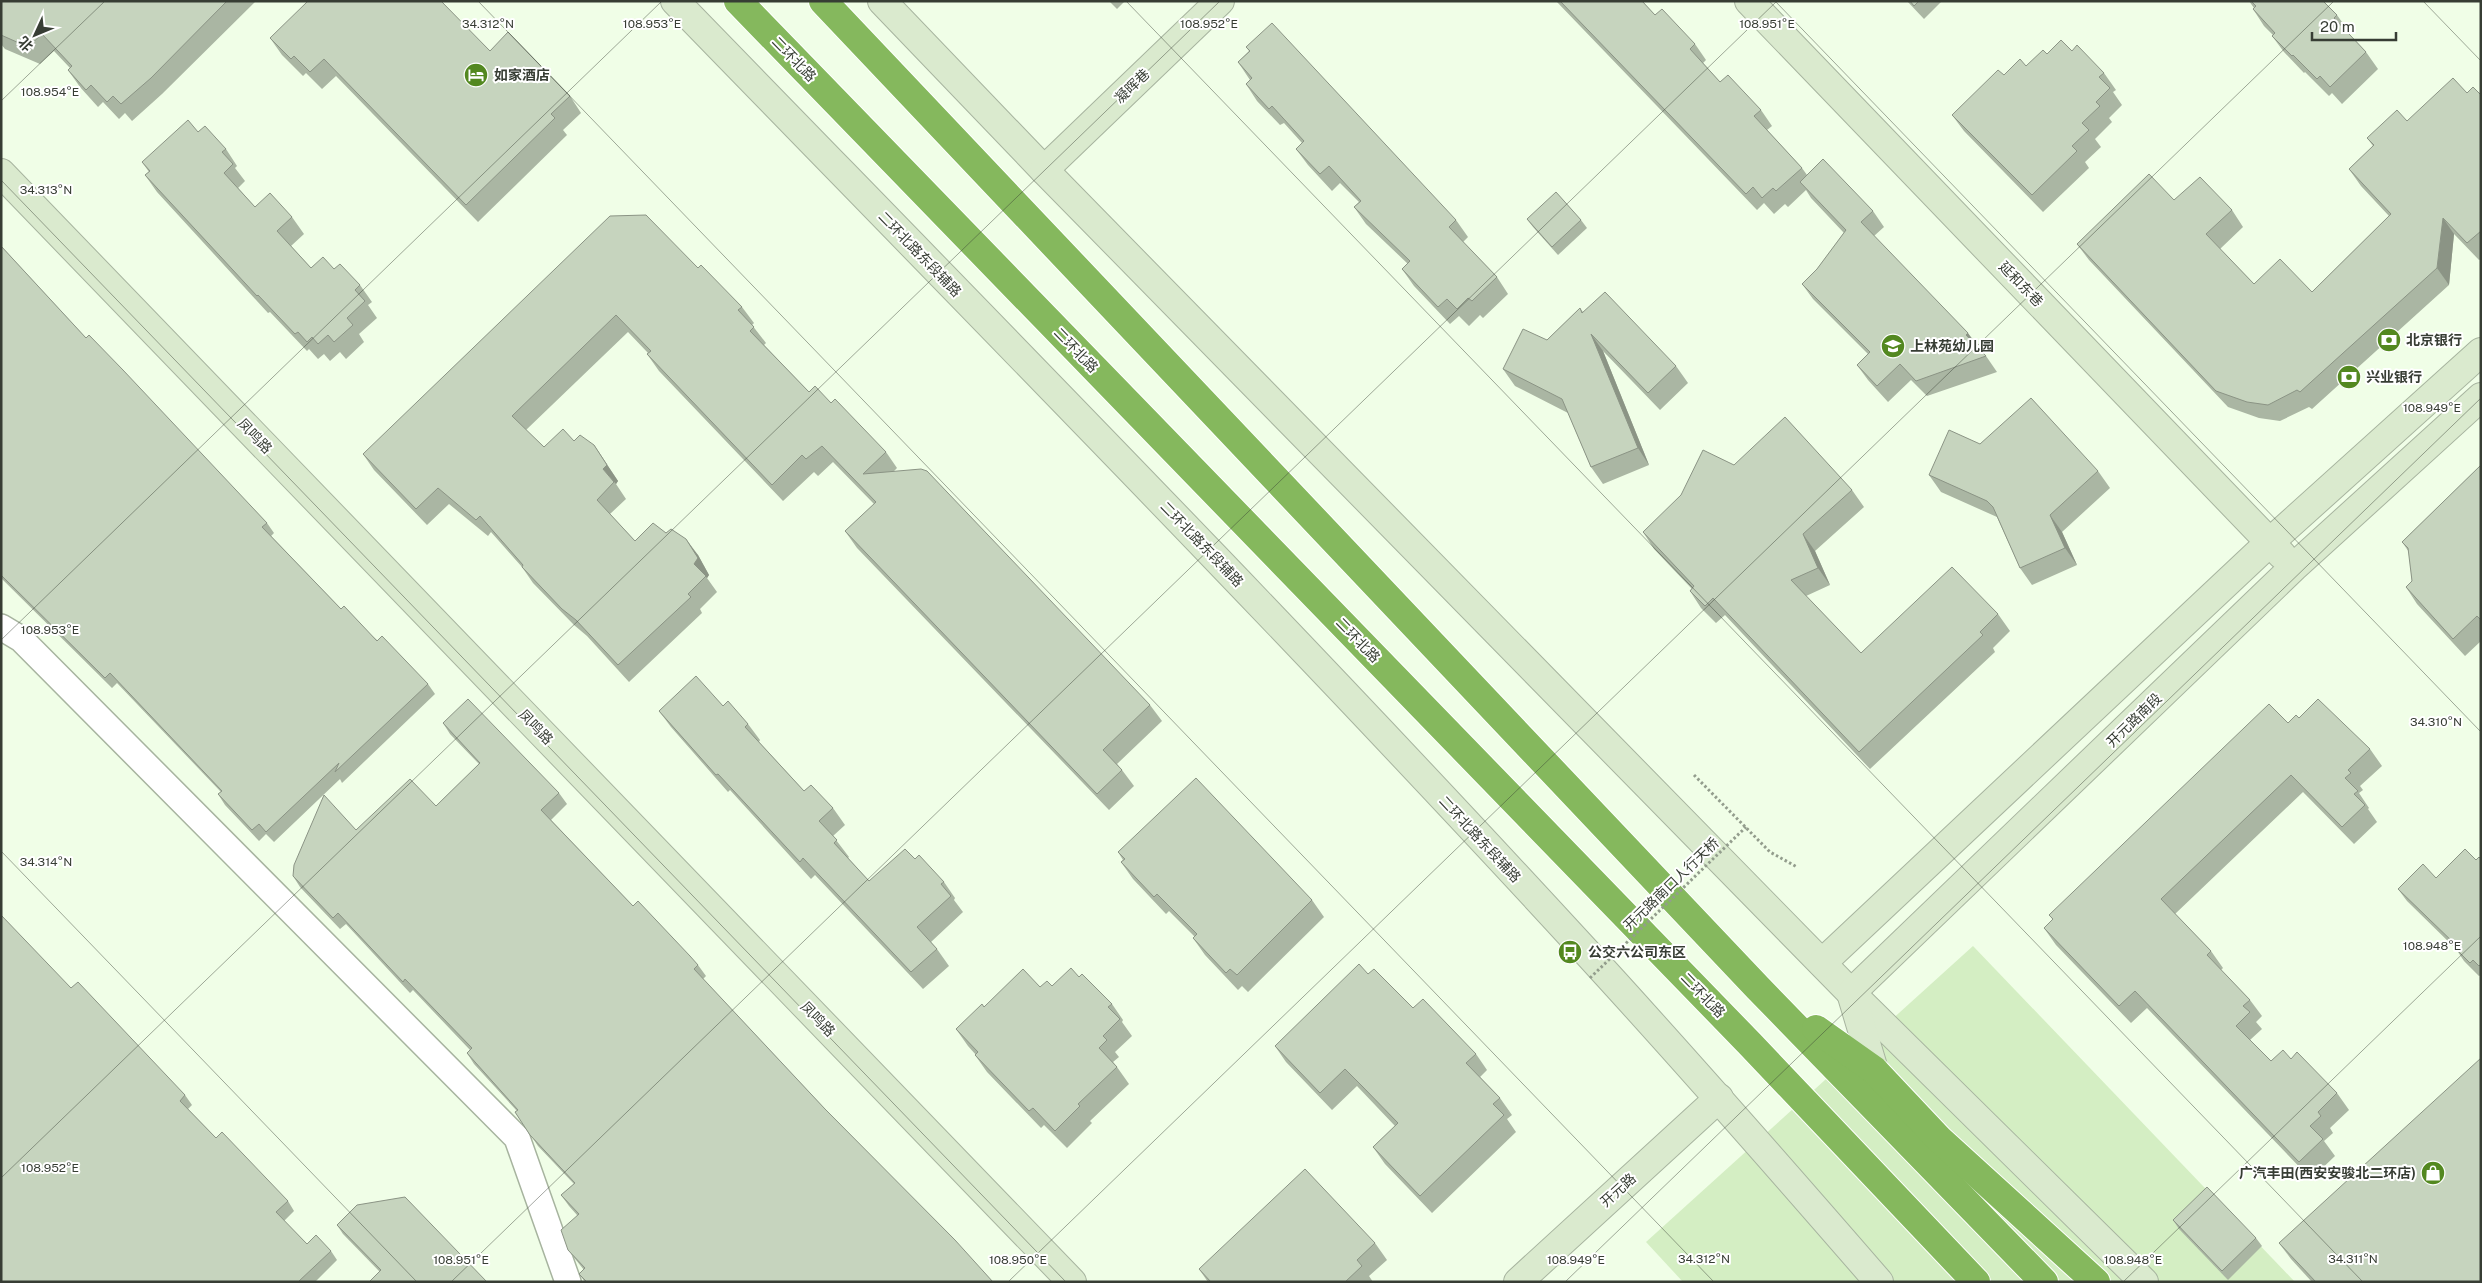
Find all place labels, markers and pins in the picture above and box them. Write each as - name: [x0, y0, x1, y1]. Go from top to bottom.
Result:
- hotel icon: 如家酒店: [463, 62, 489, 88]
- place label: 如家酒店: [494, 67, 550, 83]
- bank icon: 北京银行: [2376, 327, 2402, 353]
- place label: 北京银行: [2406, 332, 2462, 348]
- school or university icon: 上林苑幼儿园: [1880, 333, 1906, 359]
- place label: 上林苑幼儿园: [1910, 338, 1994, 354]
- bank icon: 兴业银行: [2336, 364, 2362, 390]
- place label: 兴业银行: [2366, 369, 2422, 385]
- bus stop icon: 公交六公司东区: [1557, 939, 1583, 965]
- place label: 公交六公司东区: [1588, 944, 1686, 960]
- shop icon: 广汽丰田(西安安骏北二环店): [2420, 1160, 2446, 1186]
- place label: 广汽丰田(西安安骏北二环店): [2239, 1165, 2416, 1181]

